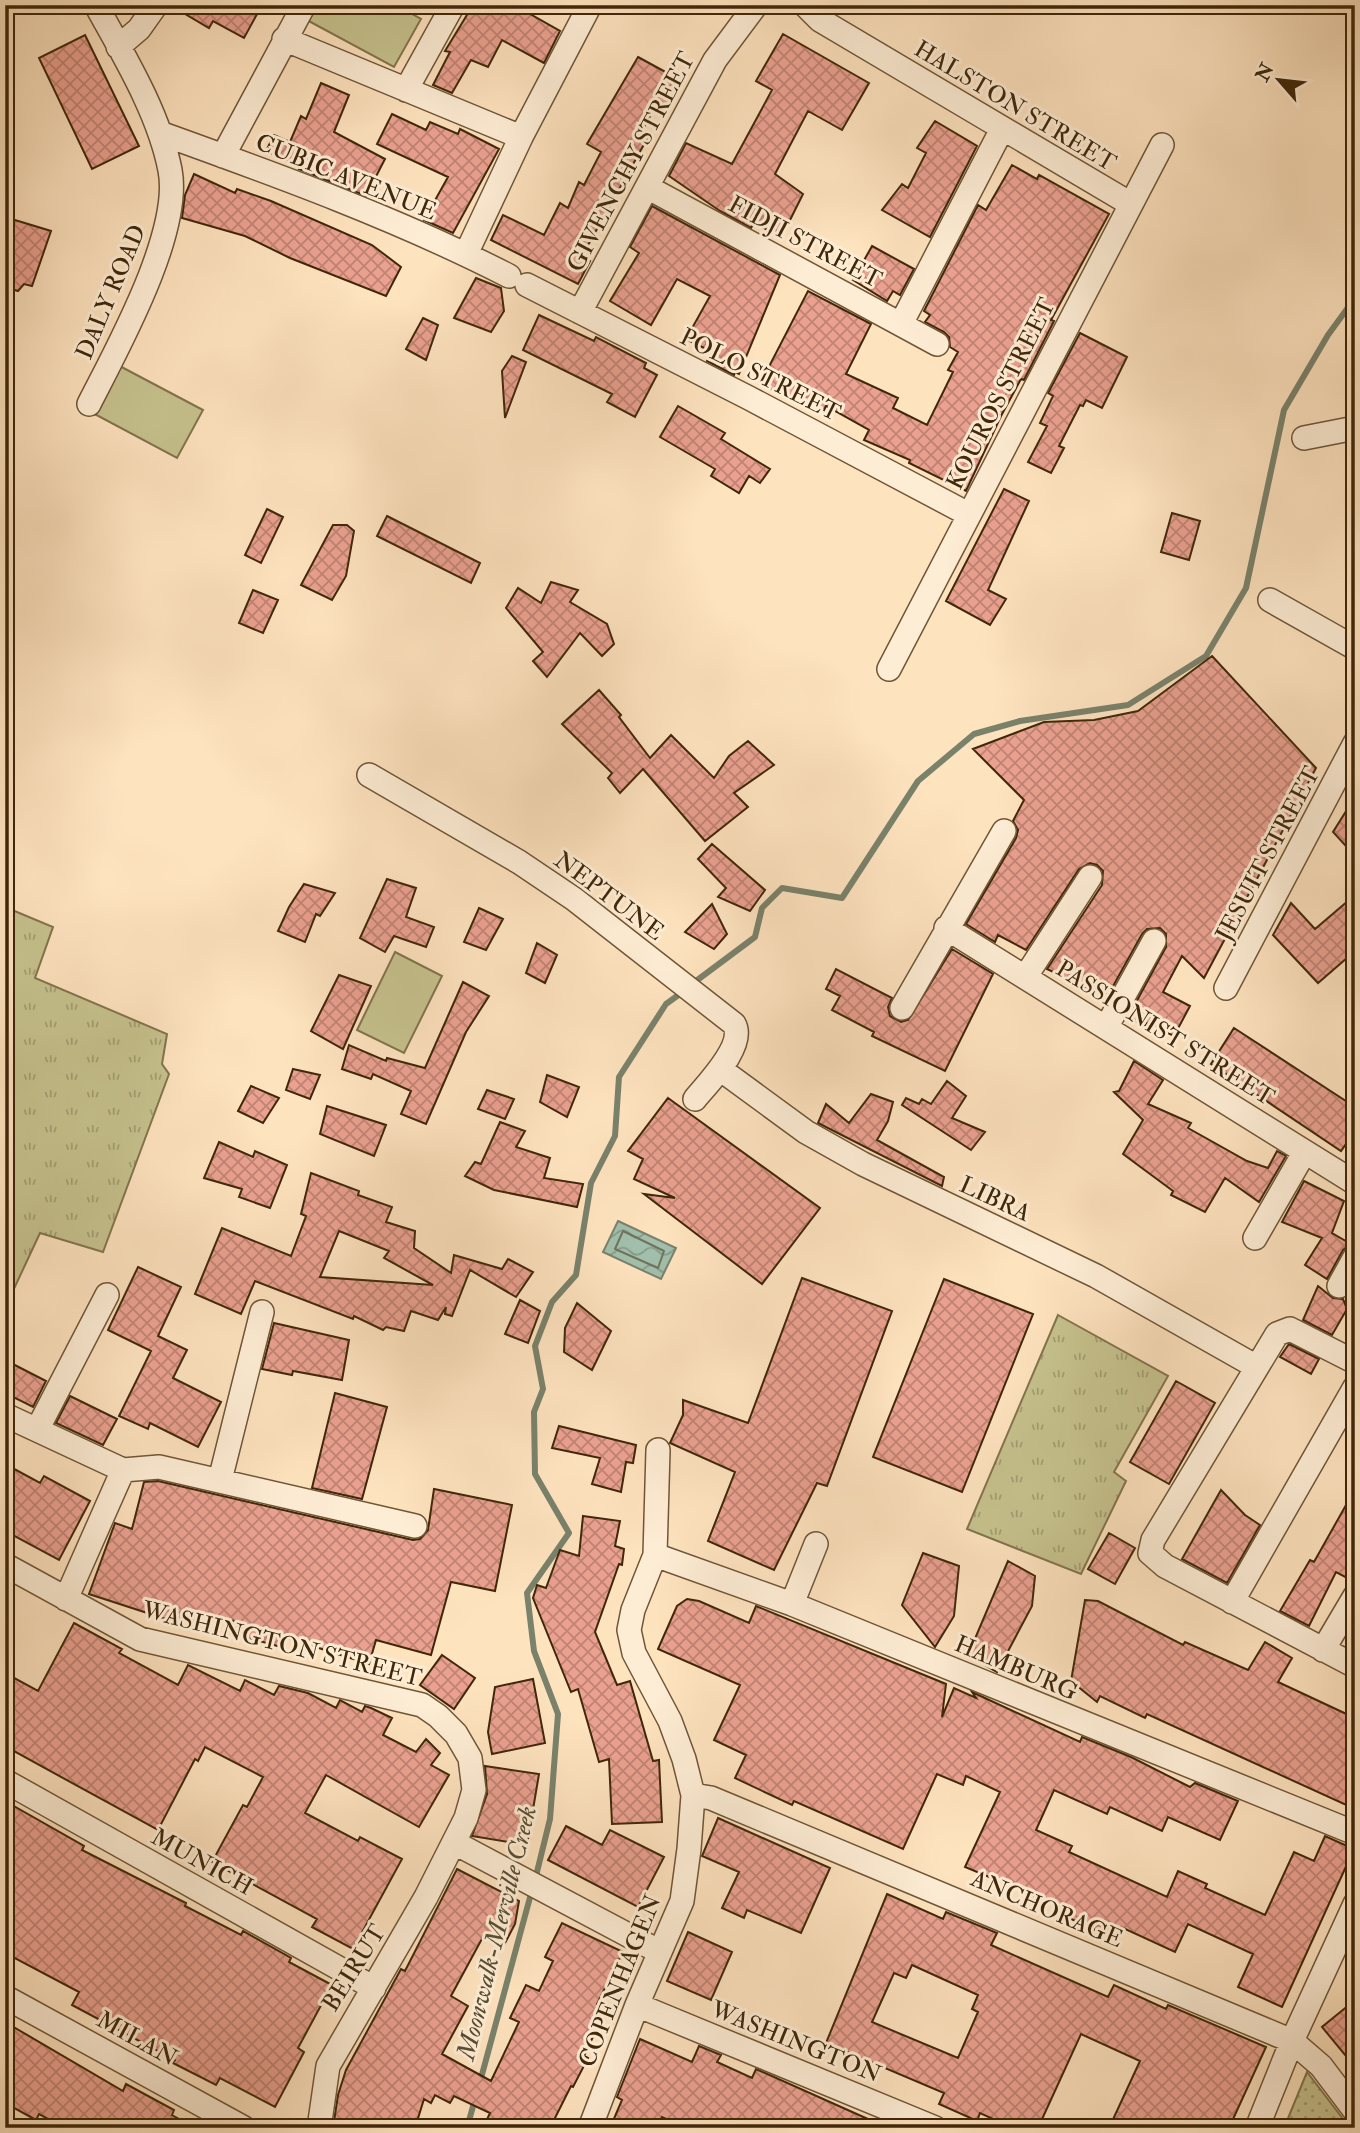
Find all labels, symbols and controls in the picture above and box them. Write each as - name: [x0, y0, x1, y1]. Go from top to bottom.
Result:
- street label: HALSTON STREET: [908, 34, 1122, 179]
- north arrow: [1244, 46, 1314, 116]
- street label: GIVENCHY STREET: [560, 47, 702, 277]
- text: N: [1250, 58, 1280, 87]
- street label: CUBIC AVENUE: [251, 127, 441, 227]
- street label: FIDJI STREET: [723, 189, 887, 296]
- street label: DALY ROAD: [69, 220, 153, 364]
- street label: KOUROS STREET: [939, 293, 1063, 495]
- street label: POLO STREET: [675, 321, 846, 429]
- street label: JESUIT STREET: [1208, 761, 1327, 948]
- street label: NEPTUNE: [548, 845, 670, 947]
- street label: PASSIONIST STREET: [1050, 953, 1280, 1113]
- street label: LIBRA: [954, 1169, 1036, 1229]
- street label: WASHINGTON STREET: [138, 1594, 425, 1694]
- street label: HAMBURG: [950, 1628, 1082, 1708]
- water label: Moonwalk-Merville Creek: [449, 1803, 544, 2065]
- street label: MUNICH: [146, 1821, 258, 1903]
- street label: ANCHORAGE: [965, 1863, 1128, 1955]
- street label: COPENHAGEN: [571, 1890, 669, 2072]
- street label: BEIRUT: [315, 1918, 393, 2017]
- street label: WASHINGTON: [705, 1993, 886, 2090]
- street label: MILAN: [91, 2004, 183, 2074]

